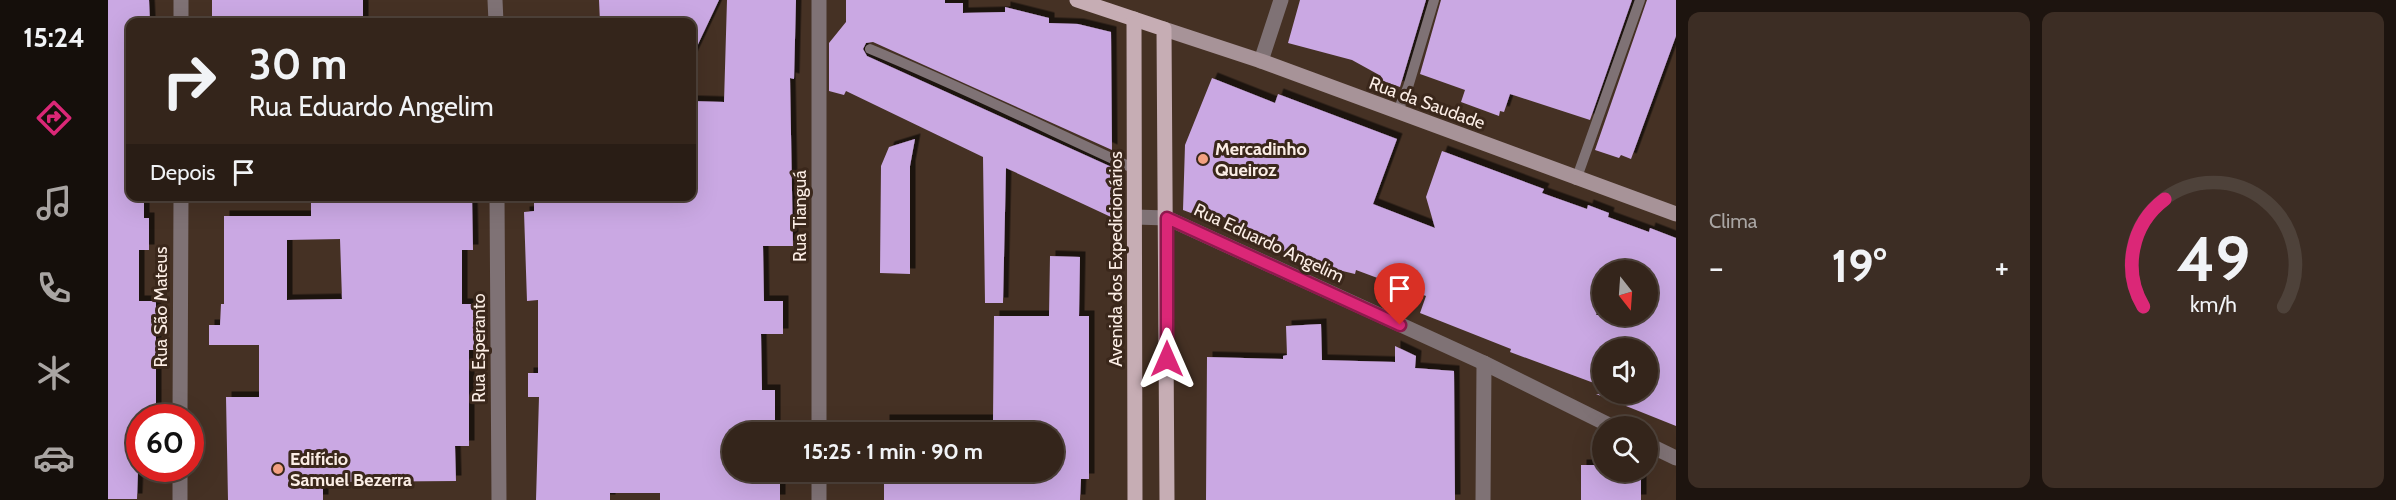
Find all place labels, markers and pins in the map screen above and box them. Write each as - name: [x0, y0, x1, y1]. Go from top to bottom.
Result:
- place label: Mercadinho Queiroz: [1215, 138, 1307, 181]
- marker: Mercadinho Queiroz: [1196, 152, 1210, 166]
- pin: [1374, 263, 1425, 325]
- place label: Edifício Samuel Bezerra: [290, 448, 412, 491]
- marker: Edifício Samuel Bezerra: [271, 462, 285, 476]

